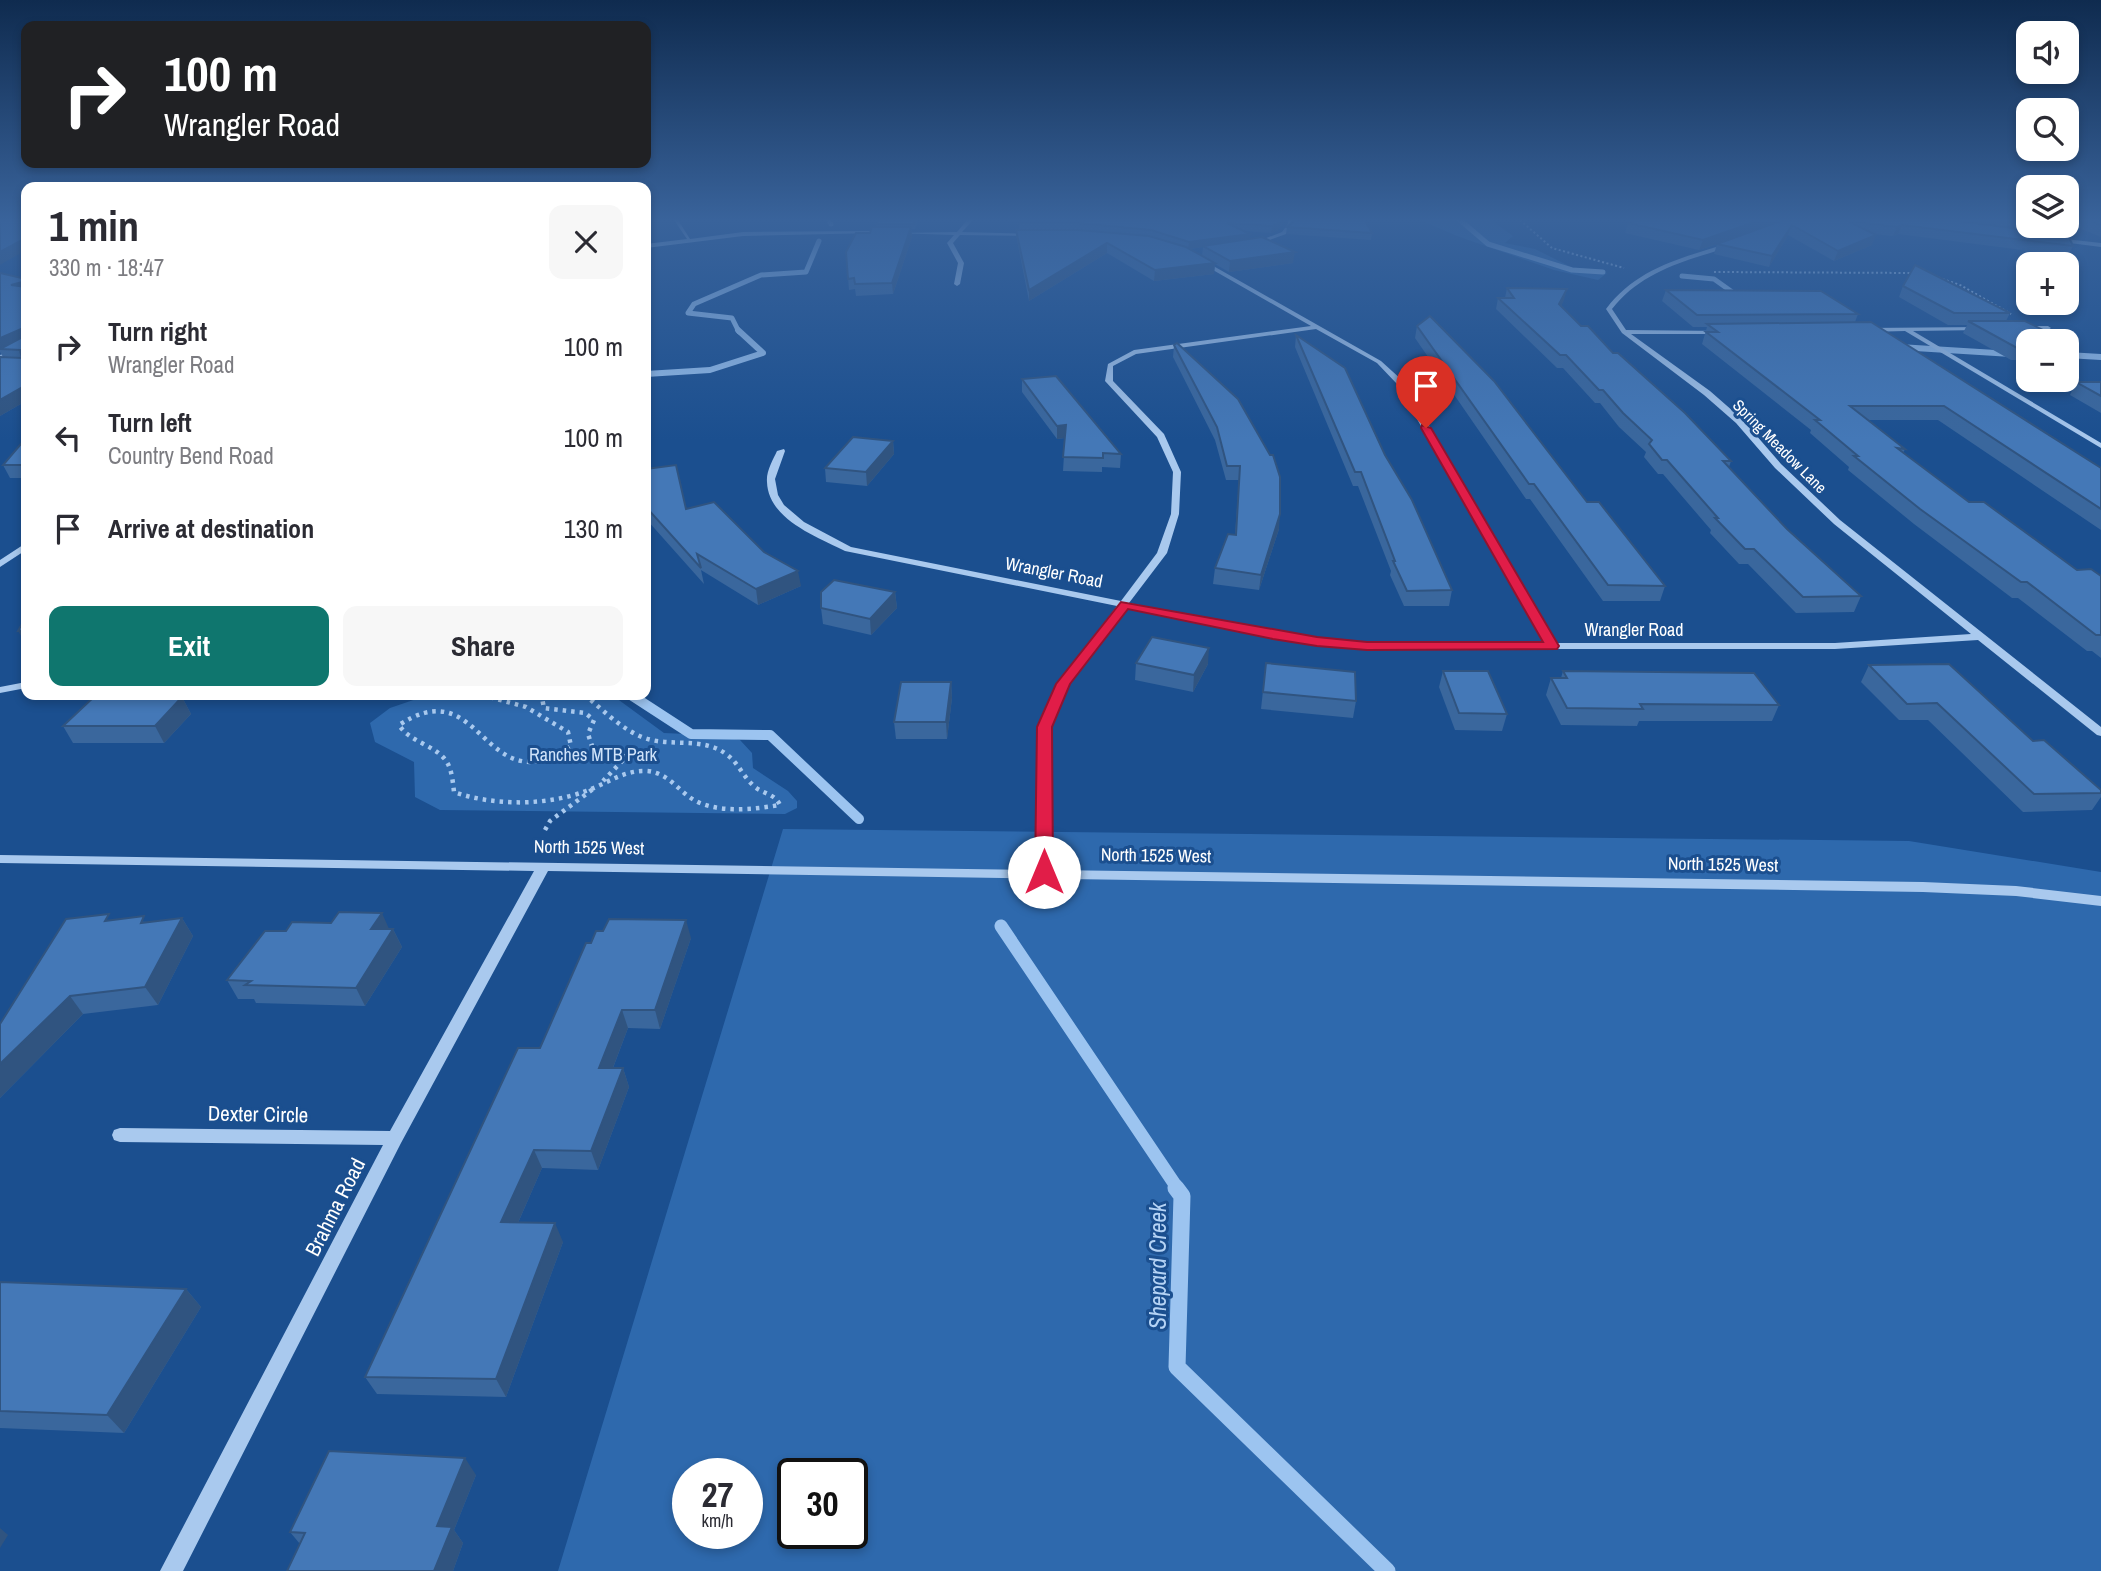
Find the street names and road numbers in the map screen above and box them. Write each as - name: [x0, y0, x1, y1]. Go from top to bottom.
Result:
- street label: Spring Meadow Lane: [1728, 394, 1832, 498]
- street label: Wrangler Road: [1003, 550, 1105, 594]
- street label: Wrangler Road: [1585, 617, 1684, 642]
- street label: North 1525 West: [534, 834, 644, 860]
- street label: North 1525 West: [1101, 842, 1211, 868]
- street label: North 1525 West: [1668, 851, 1778, 877]
- street label: Dexter Circle: [208, 1099, 308, 1129]
- street label: Brahma Road: [298, 1153, 372, 1261]

